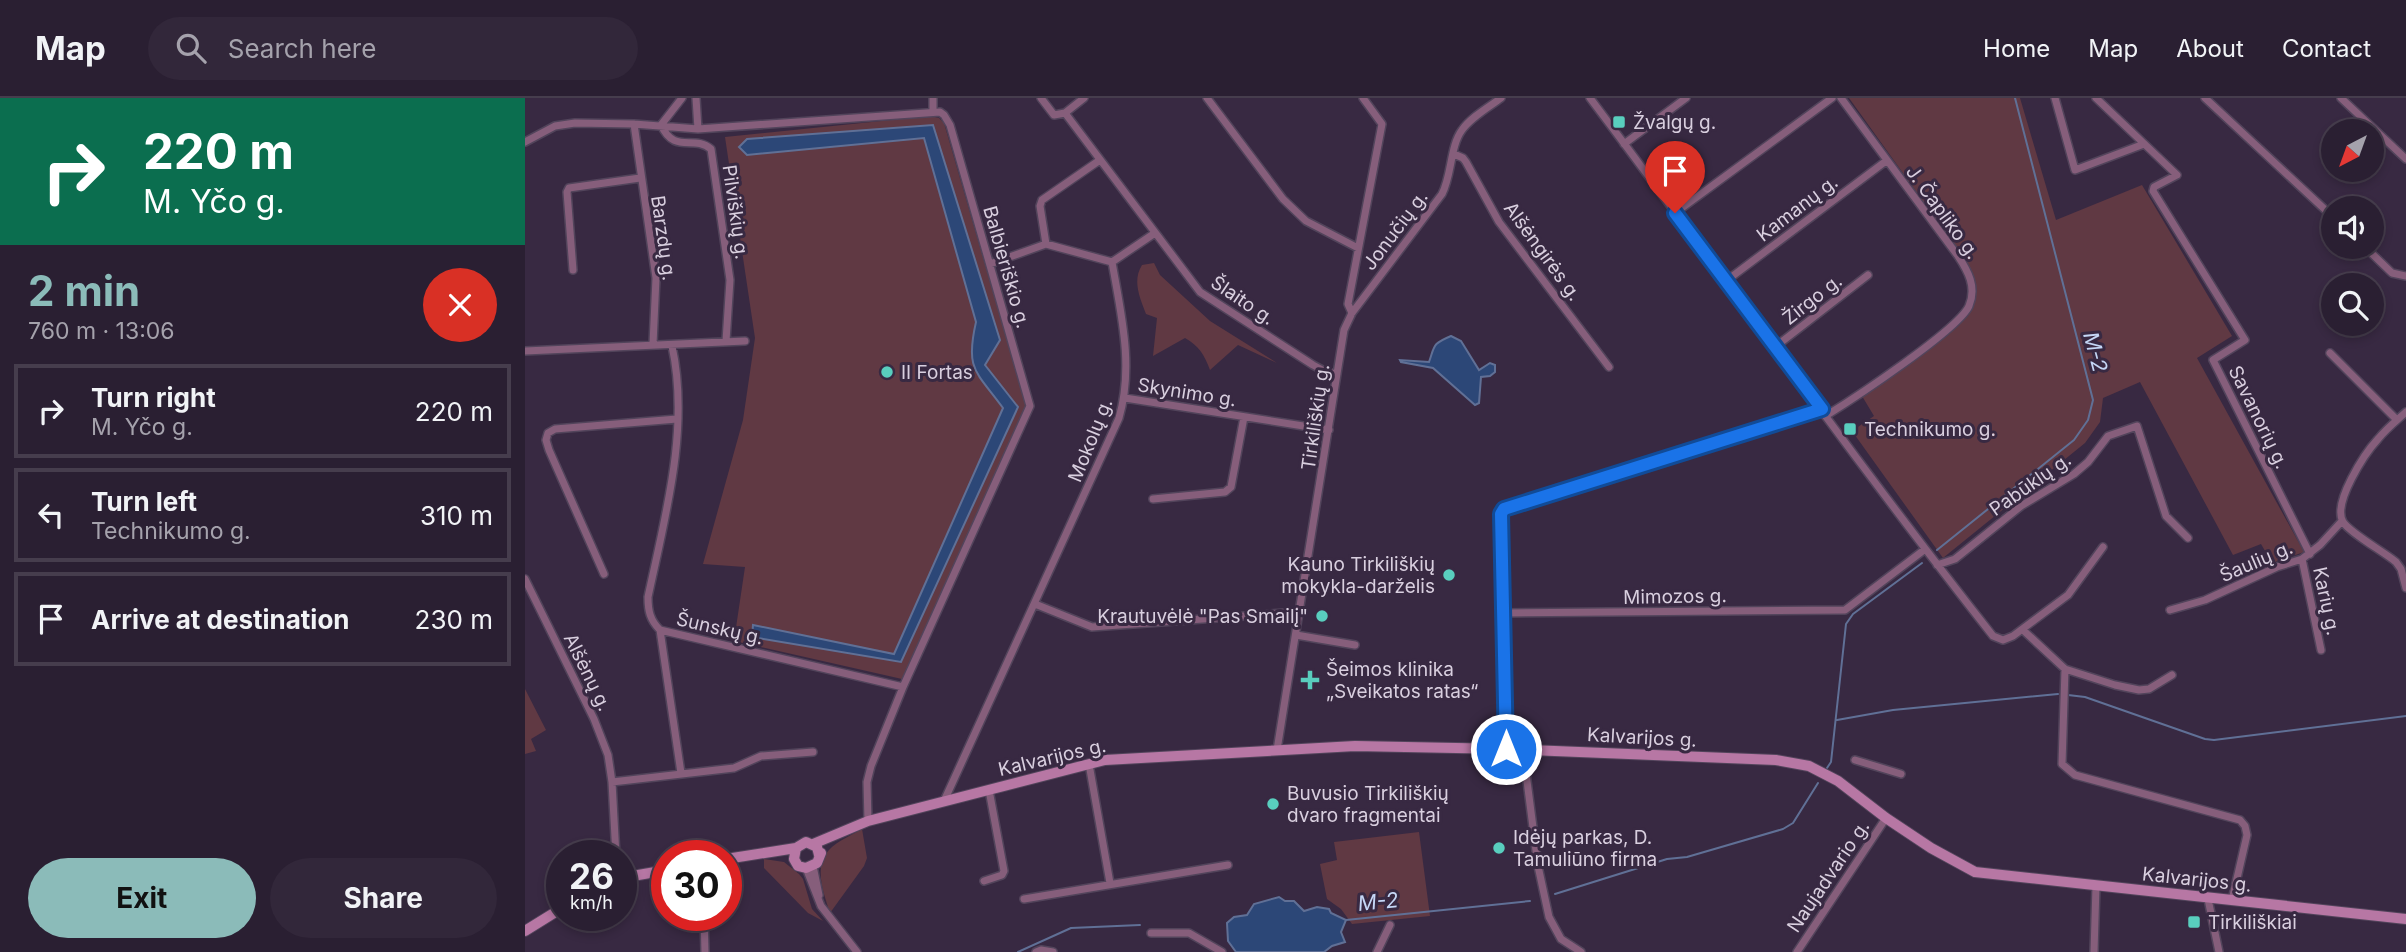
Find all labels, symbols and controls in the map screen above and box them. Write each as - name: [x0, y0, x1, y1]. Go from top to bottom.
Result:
- search box: [148, 17, 638, 80]
- text: Map: [35, 28, 106, 68]
- icon: search: [172, 29, 210, 67]
- text: Search here: [228, 33, 376, 64]
- text: Home: [1983, 34, 2050, 63]
- text: Map: [2088, 34, 2138, 63]
- text: About: [2176, 34, 2244, 63]
- text: Contact: [2282, 34, 2371, 63]
- place label: Žvalgų g.: [1633, 111, 1716, 134]
- marker: Žvalgų g.: [1611, 114, 1627, 130]
- north arrow: [2321, 119, 2383, 182]
- map controls: [2321, 119, 2384, 336]
- text: 220 m: [143, 122, 294, 181]
- icon: right: [28, 126, 119, 217]
- pin: [1645, 141, 1705, 213]
- icon: arrive: [1656, 152, 1694, 190]
- street label: J. Čapliko g.: [1901, 161, 1984, 264]
- street label: Pilviškių g.: [717, 163, 754, 261]
- street label: Kamanų g.: [1752, 170, 1842, 246]
- text: M. Yčo g.: [143, 182, 285, 221]
- street label: Jonučių g.: [1358, 186, 1433, 275]
- street label: Barzdų g.: [646, 194, 681, 282]
- button: sound: [2321, 196, 2384, 259]
- street label: Alšėngirės g.: [1499, 197, 1586, 305]
- street label: Balbieriškio g.: [978, 203, 1035, 331]
- text: 2 min: [28, 265, 140, 316]
- button: close: [423, 268, 497, 342]
- street label: Žirgo g.: [1778, 269, 1847, 330]
- street label: Šlaito g.: [1206, 271, 1279, 330]
- button: search: [2321, 273, 2384, 336]
- text: 760 m · 13:06: [28, 317, 175, 345]
- water label: M-2: [2078, 329, 2113, 375]
- place label: II Fortas: [901, 361, 973, 384]
- street label: Tirkiliškių g.: [1297, 362, 1334, 472]
- street label: Savanorių g.: [2224, 362, 2293, 473]
- marker: II Fortas: [879, 364, 895, 380]
- street label: Skynimo g.: [1136, 373, 1238, 412]
- text: Turn right: [91, 382, 216, 413]
- icon: right: [32, 392, 70, 430]
- street label: Mokolų g.: [1063, 395, 1118, 485]
- text: 220 m: [415, 396, 493, 427]
- text: M. Yčo g.: [91, 413, 193, 441]
- place label: Technikumo g.: [1864, 418, 1996, 441]
- marker: Technikumo g.: [1842, 421, 1858, 437]
- street label: Pabūklų g.: [1985, 448, 2076, 521]
- text: Turn left: [91, 486, 197, 517]
- icon: left: [32, 496, 70, 534]
- text: 310 m: [420, 500, 493, 531]
- text: Technikumo g.: [91, 517, 251, 545]
- street label: Šaulių g.: [2216, 536, 2296, 587]
- place label: Kauno Tirkiliškių mokykla-darželis: [1281, 553, 1435, 598]
- street label: Karių g.: [2308, 565, 2345, 637]
- marker: Kauno Tirkiliškių mokykla-darželis: [1441, 567, 1457, 583]
- street label: Mimozos g.: [1623, 584, 1727, 609]
- icon: arrive: [32, 600, 70, 638]
- text: Arrive at destination: [91, 604, 350, 635]
- text: 230 m: [415, 604, 493, 635]
- place label: Krautuvėlė "Pas Smailį": [1097, 605, 1308, 628]
- street label: Šunskų g.: [674, 607, 766, 650]
- marker: Krautuvėlė "Pas Smailį": [1314, 608, 1330, 624]
- street label: Alšėnų g.: [559, 630, 616, 715]
- place label: Šeimos klinika „Sveikatos ratas“: [1326, 658, 1478, 703]
- marker: Šeimos klinika „Sveikatos ratas“: [1300, 670, 1320, 690]
- position arrow: [1469, 712, 1543, 786]
- street label: Kalvarijos g.: [1586, 723, 1697, 752]
- street label: Kalvarijos g.: [996, 734, 1108, 781]
- place label: Buvusio Tirkiliškių dvaro fragmentai: [1287, 782, 1449, 827]
- marker: Buvusio Tirkiliškių dvaro fragmentai: [1265, 796, 1281, 812]
- street label: Naujadvario g.: [1782, 816, 1874, 937]
- place label: Idėjų parkas, D. Tamuliūno firma: [1513, 826, 1657, 871]
- speed limit sign: 30: [651, 840, 742, 931]
- marker: Idėjų parkas, D. Tamuliūno firma: [1491, 840, 1507, 856]
- text: 26: [569, 855, 614, 897]
- button: Exit: [28, 858, 256, 938]
- button: Share: [270, 858, 497, 938]
- street label: Kalvarijos g.: [2141, 862, 2253, 897]
- water label: M-2: [1356, 887, 1400, 916]
- text: km/h: [570, 892, 613, 913]
- place label: Tirkiliškiai: [2208, 911, 2297, 934]
- marker: Tirkiliškiai: [2186, 914, 2202, 930]

